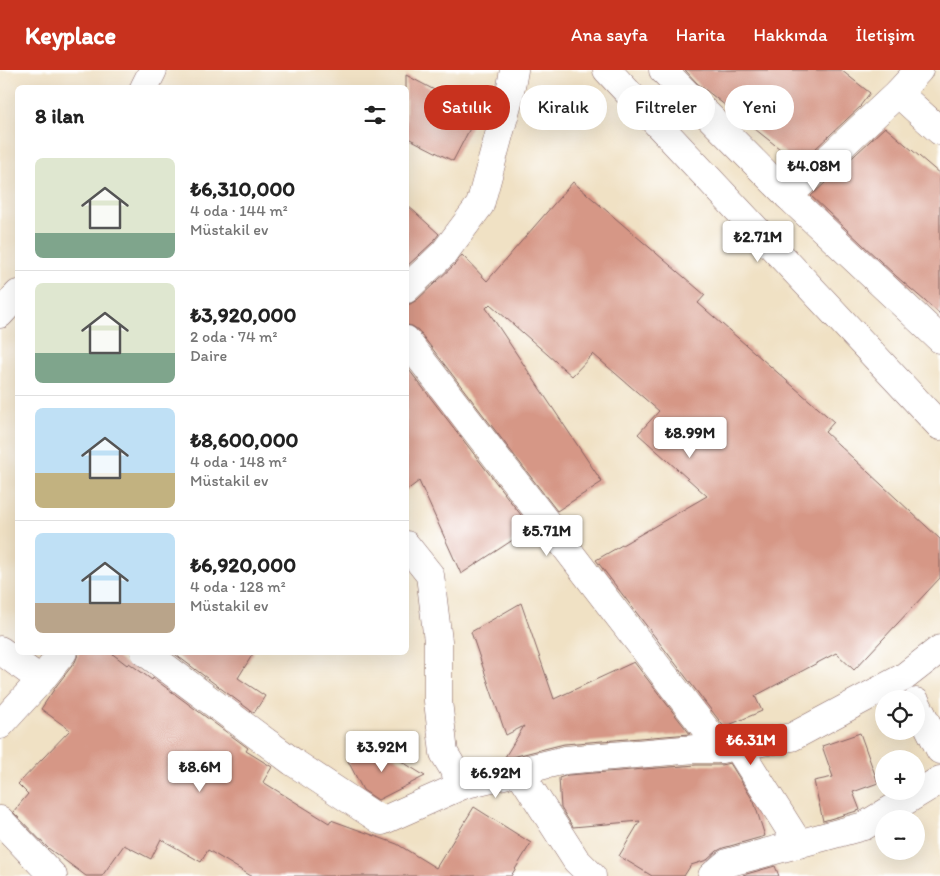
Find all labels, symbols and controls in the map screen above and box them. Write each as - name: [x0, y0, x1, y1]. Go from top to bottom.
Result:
- text: Keyplace: [25, 21, 116, 50]
- text: Ana sayfa: [571, 24, 648, 46]
- text: Harita: [676, 24, 725, 46]
- text: Hakkında: [753, 24, 828, 46]
- text: İletişim: [856, 24, 915, 46]
- chip: Satılık: [424, 85, 510, 130]
- chip: Kiralık: [520, 85, 607, 130]
- chip: Filtreler: [617, 85, 715, 130]
- chip: Yeni: [725, 85, 794, 130]
- icon: filters: [361, 101, 389, 129]
- text: 8 ilan: [35, 103, 84, 128]
- pin: ₺4.08M: [773, 150, 855, 192]
- text: ₺4.08M: [787, 156, 841, 175]
- text: ₺6,310,000: [190, 176, 295, 201]
- icon: home: [75, 178, 135, 238]
- text: 4 oda · 144 m²: [190, 201, 288, 220]
- text: Müstakil ev: [190, 220, 268, 239]
- pin: ₺2.71M: [717, 220, 799, 263]
- text: ₺2.71M: [734, 227, 782, 246]
- text: ₺3,920,000: [190, 302, 296, 327]
- icon: home: [75, 303, 135, 363]
- text: 2 oda · 74 m²: [190, 327, 278, 346]
- text: Daire: [190, 346, 227, 365]
- pin: ₺8.99M: [649, 416, 731, 459]
- text: ₺8.99M: [665, 423, 715, 442]
- text: ₺8,600,000: [190, 427, 299, 452]
- icon: home: [75, 428, 135, 488]
- text: 4 oda · 148 m²: [190, 452, 287, 471]
- text: Müstakil ev: [190, 471, 268, 490]
- pin: ₺5.71M: [506, 514, 588, 557]
- text: ₺5.71M: [523, 521, 571, 540]
- text: ₺6,920,000: [190, 552, 296, 577]
- icon: home: [75, 553, 135, 613]
- text: 4 oda · 128 m²: [190, 577, 286, 596]
- text: Müstakil ev: [190, 596, 268, 615]
- map controls: [875, 690, 925, 860]
- button: locate: [875, 690, 925, 740]
- pin: ₺6.31M: [710, 724, 792, 766]
- pin: ₺3.92M: [341, 730, 423, 773]
- text: ₺6.31M: [726, 730, 776, 749]
- text: ₺3.92M: [357, 737, 407, 756]
- pin: ₺8.6M: [165, 750, 235, 793]
- button: +: [875, 750, 925, 800]
- pin: ₺6.92M: [455, 756, 537, 799]
- text: ₺8.6M: [179, 757, 221, 776]
- text: ₺6.92M: [471, 763, 521, 782]
- button: −: [875, 810, 925, 860]

